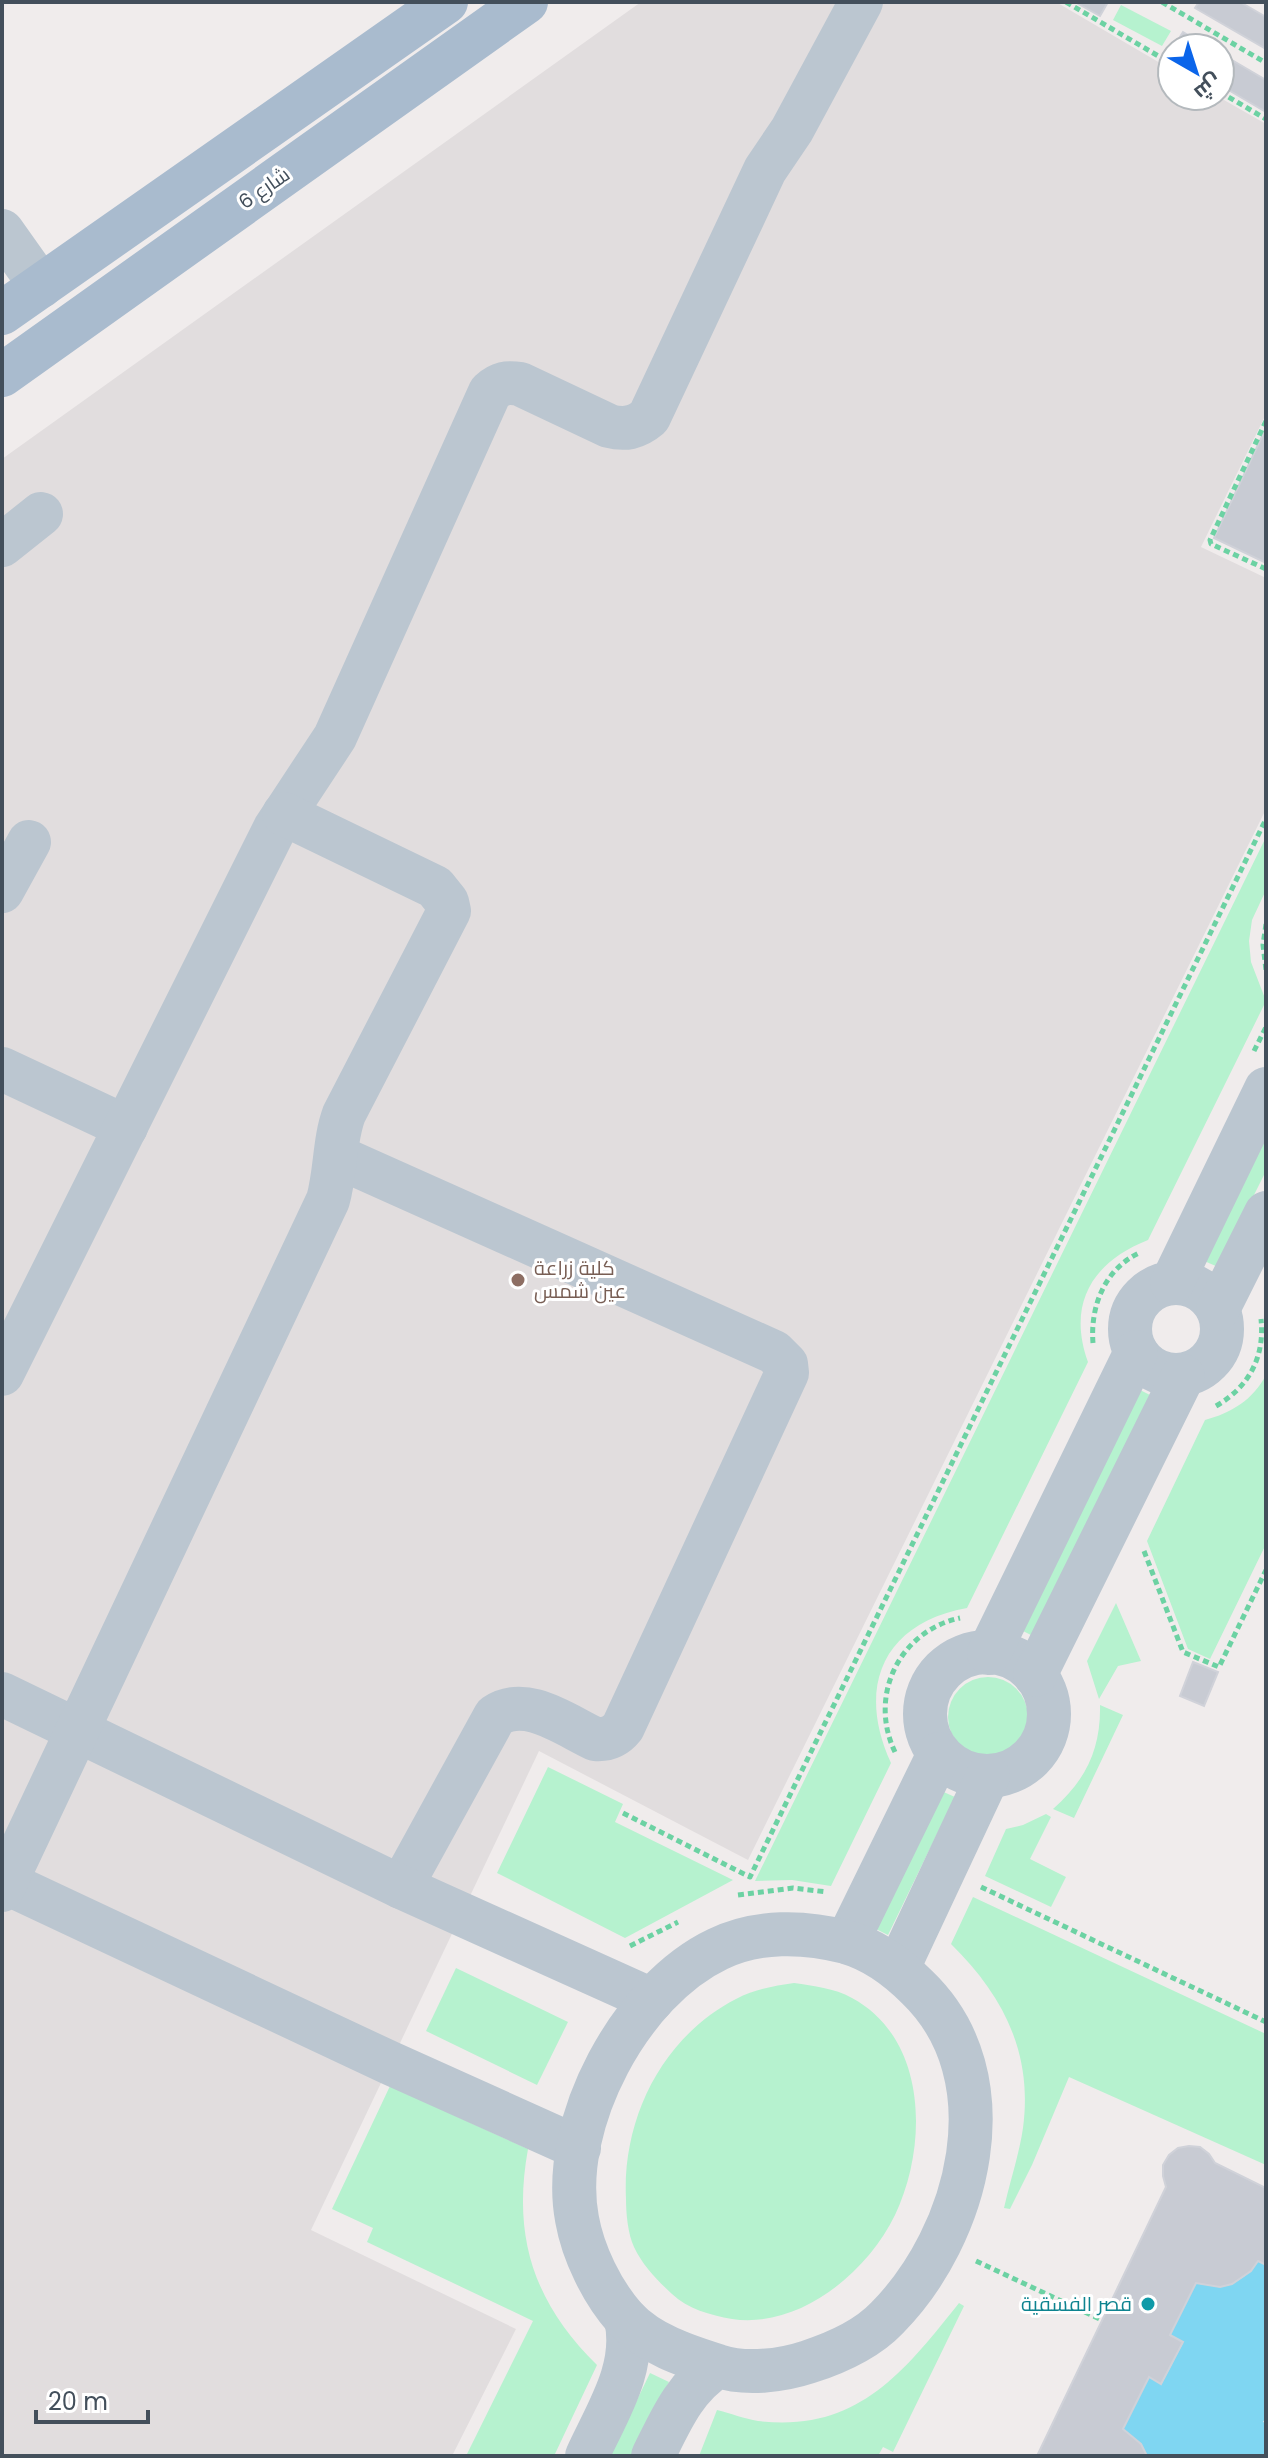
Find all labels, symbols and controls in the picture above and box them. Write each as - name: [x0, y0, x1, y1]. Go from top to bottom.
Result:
- north arrow: [1156, 32, 1236, 112]
- text: ش: [1188, 66, 1229, 108]
- street label: شارع 6: [233, 160, 295, 216]
- place label: كلية زراعة عين شمس: [534, 1254, 626, 1305]
- marker: كلية زراعة عين شمس: [509, 1271, 527, 1289]
- place label: قصر الفسقية: [1021, 2290, 1132, 2318]
- marker: قصر الفسقية: [1139, 2295, 1157, 2313]
- scale bar: [36, 2374, 148, 2424]
- text: 20 m: [48, 2385, 108, 2418]

